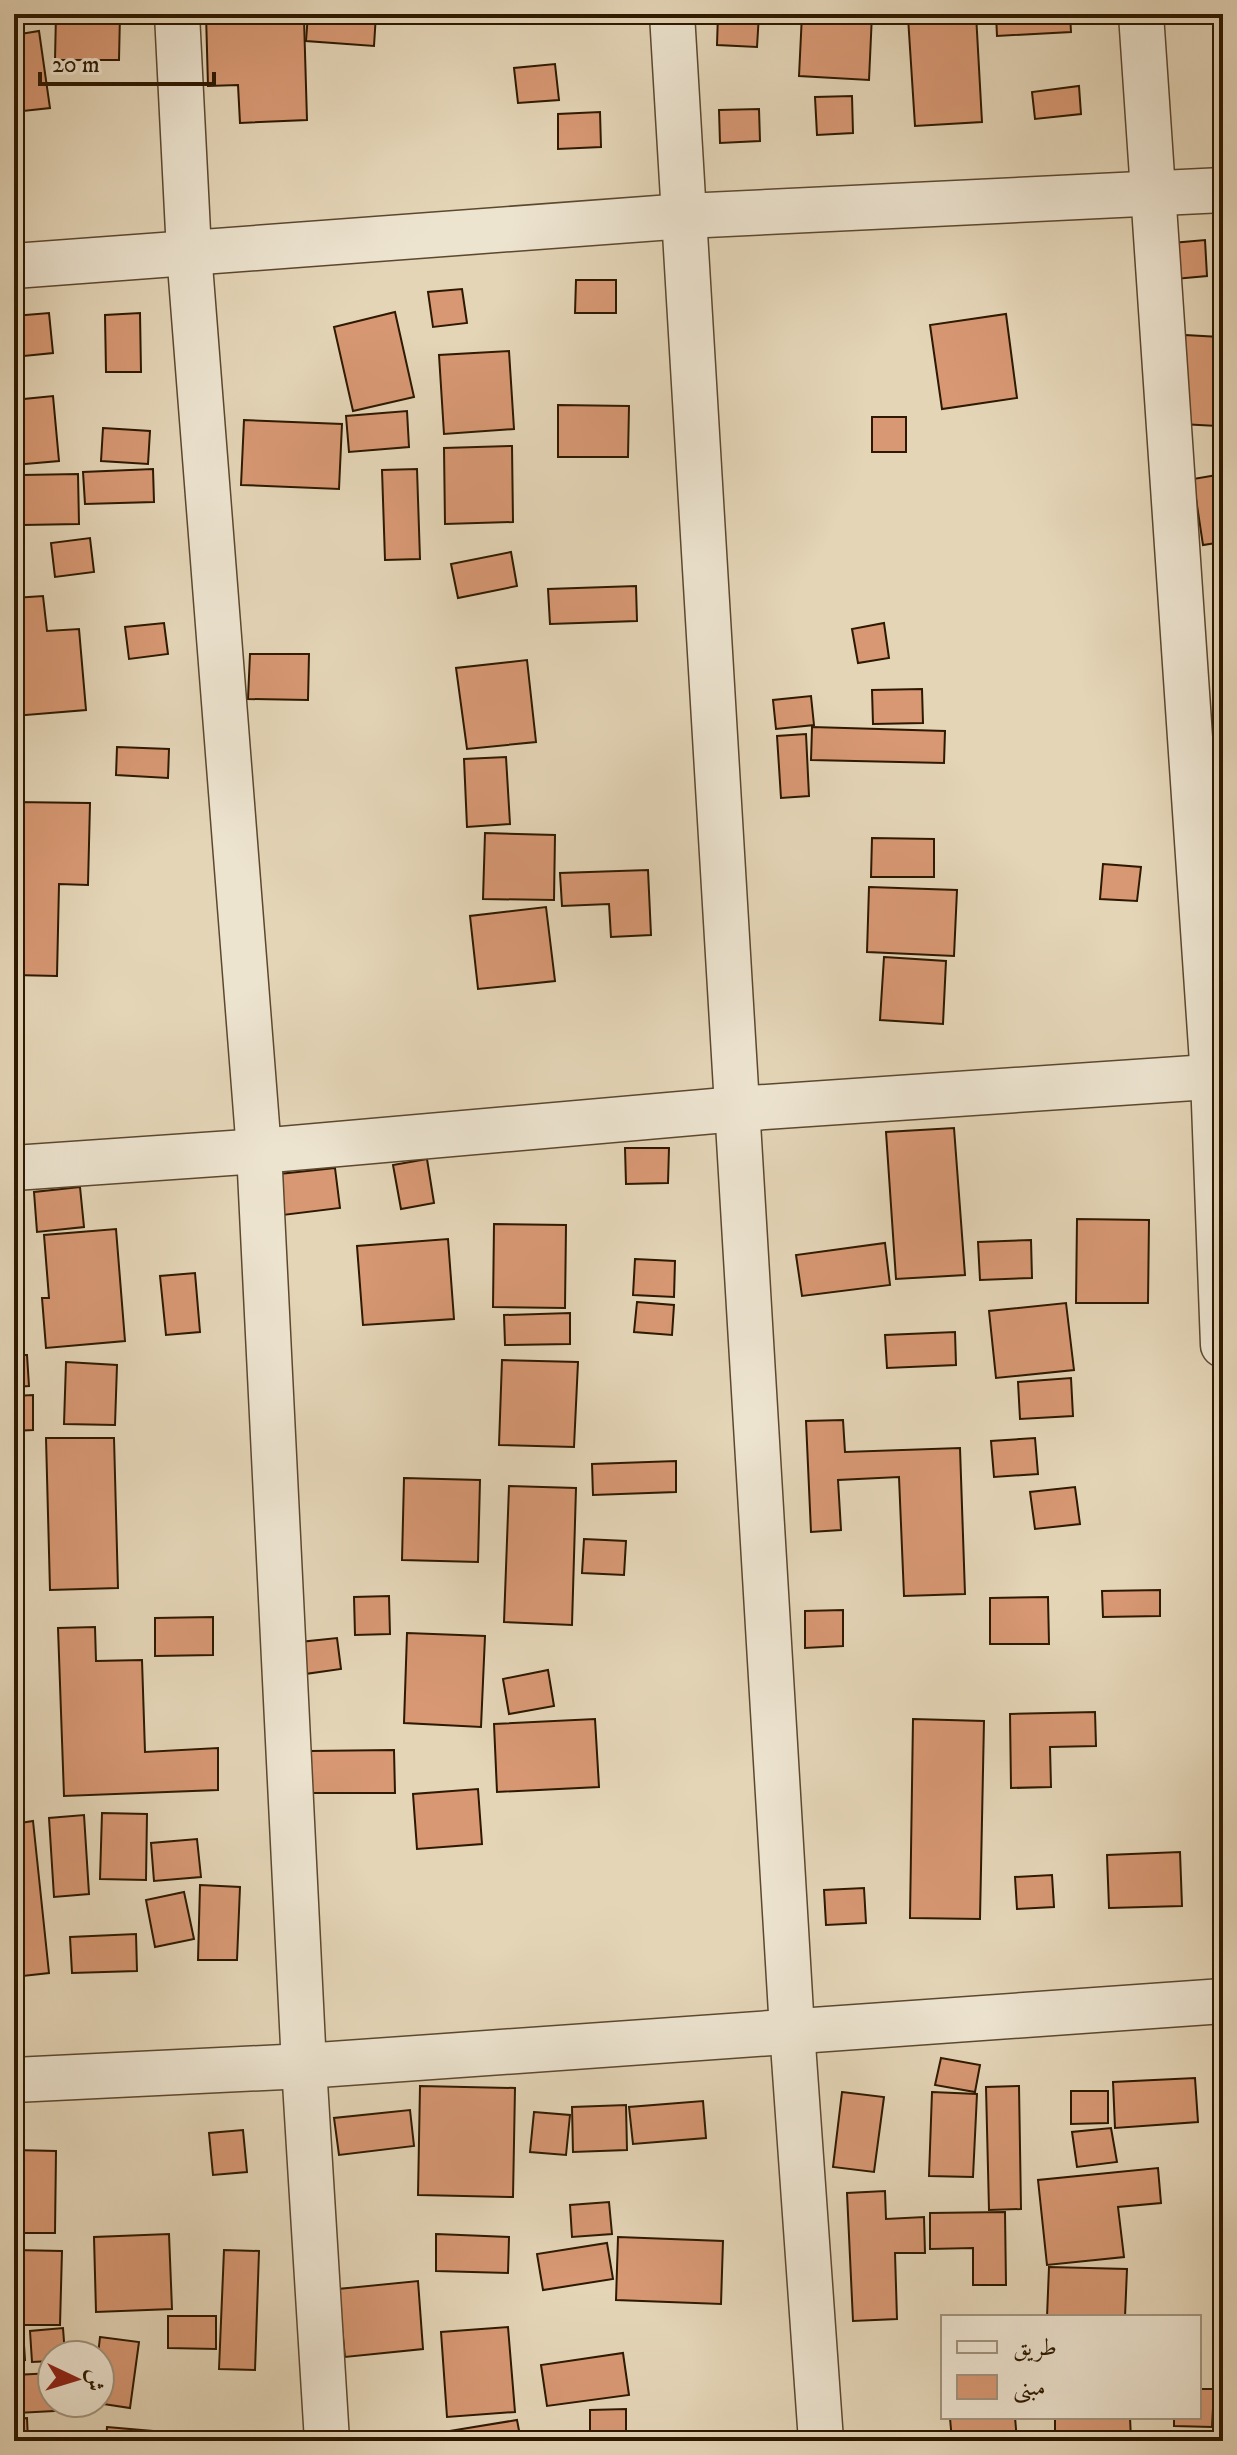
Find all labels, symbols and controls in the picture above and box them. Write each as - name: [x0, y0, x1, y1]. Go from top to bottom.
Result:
- scale bar: [40, 36, 214, 86]
- text: 20 m: [52, 50, 100, 80]
- legend: [941, 2315, 1201, 2419]
- text: طريق: [1013, 2333, 1057, 2363]
- north arrow: [36, 2339, 116, 2419]
- text: ش: [80, 2368, 109, 2392]
- text: مبنى: [1013, 2373, 1046, 2404]

